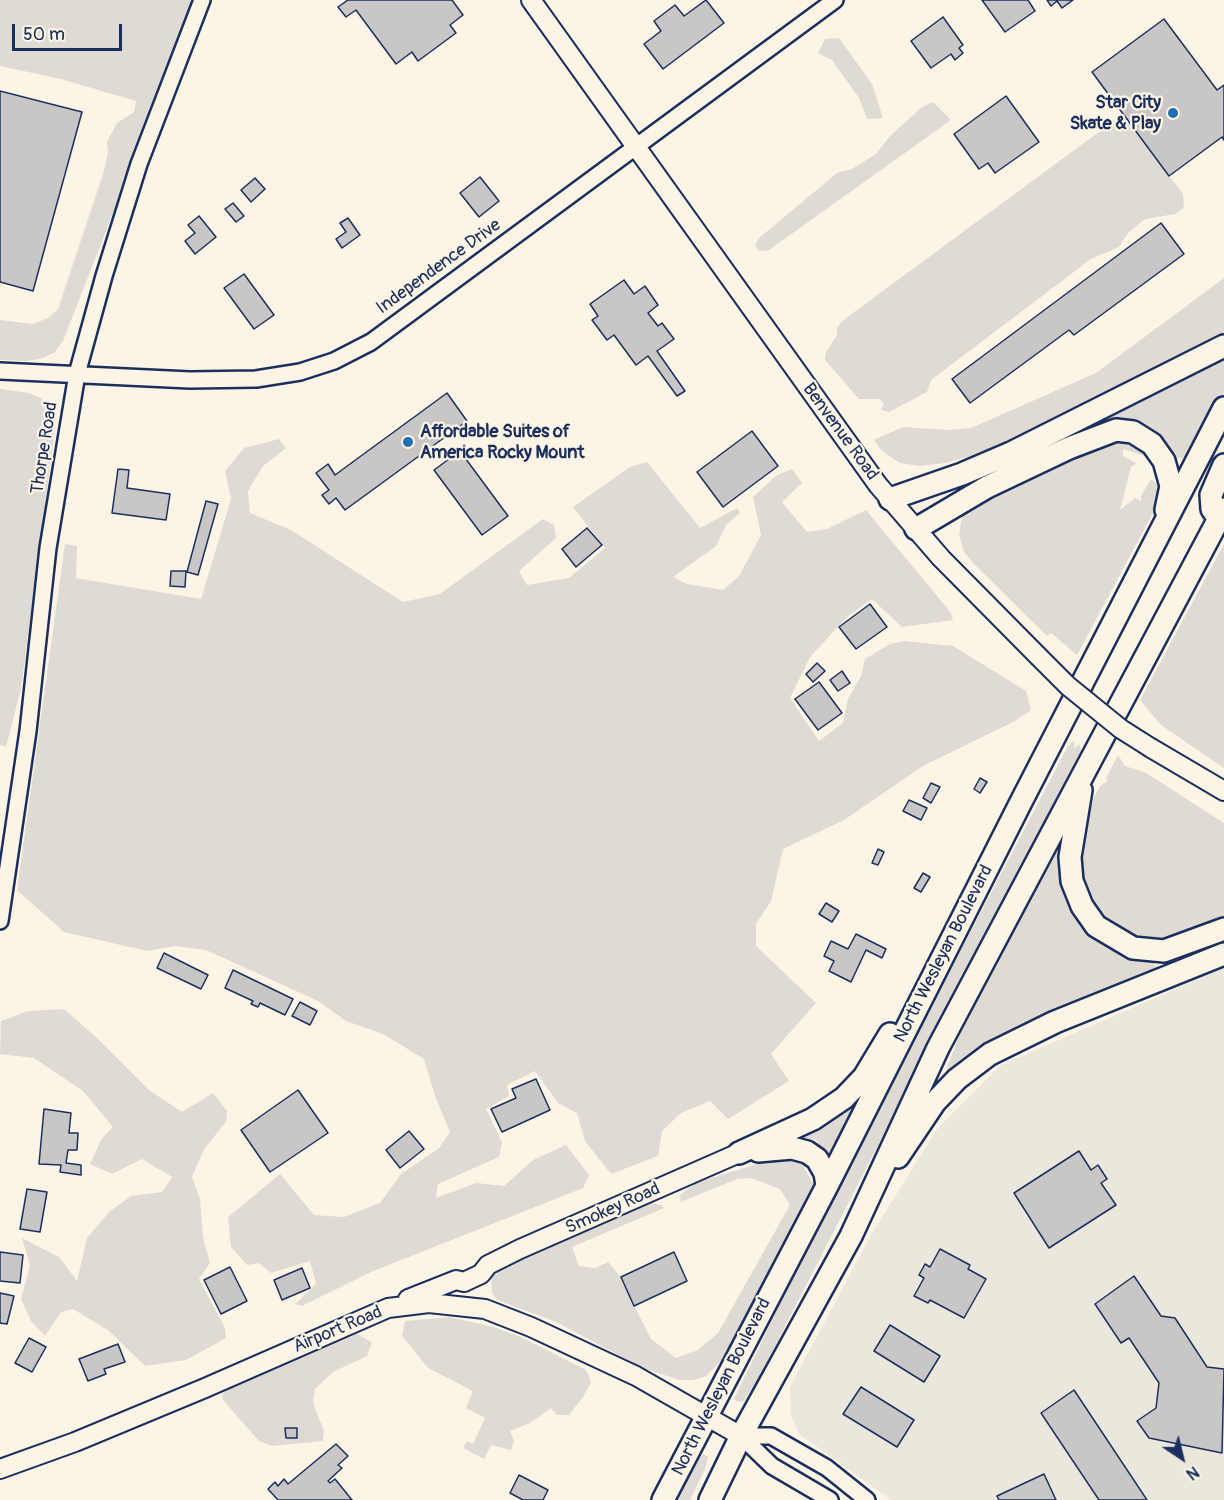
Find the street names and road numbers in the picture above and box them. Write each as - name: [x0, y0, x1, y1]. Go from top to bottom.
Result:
- street label: Independence Drive: [373, 215, 505, 319]
- street label: Benvenue Road: [798, 379, 882, 485]
- street label: Thorpe Road: [27, 400, 63, 496]
- street label: North Wesleyan Boulevard: [890, 862, 998, 1046]
- street label: Smokey Road: [562, 1179, 664, 1239]
- street label: North Wesleyan Boulevard: [668, 1295, 776, 1479]
- street label: Airport Road: [290, 1302, 386, 1358]

